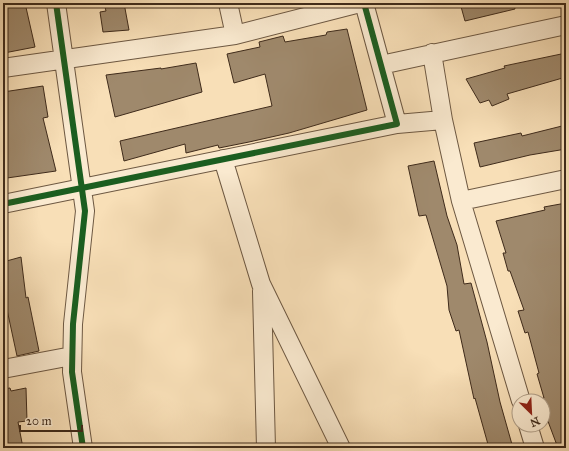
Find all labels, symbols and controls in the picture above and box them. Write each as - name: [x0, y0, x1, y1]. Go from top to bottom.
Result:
- north arrow: [511, 393, 551, 433]
- scale bar: [20, 407, 82, 433]
- text: 20 m: [26, 414, 52, 428]
- text: N: [527, 414, 542, 430]

